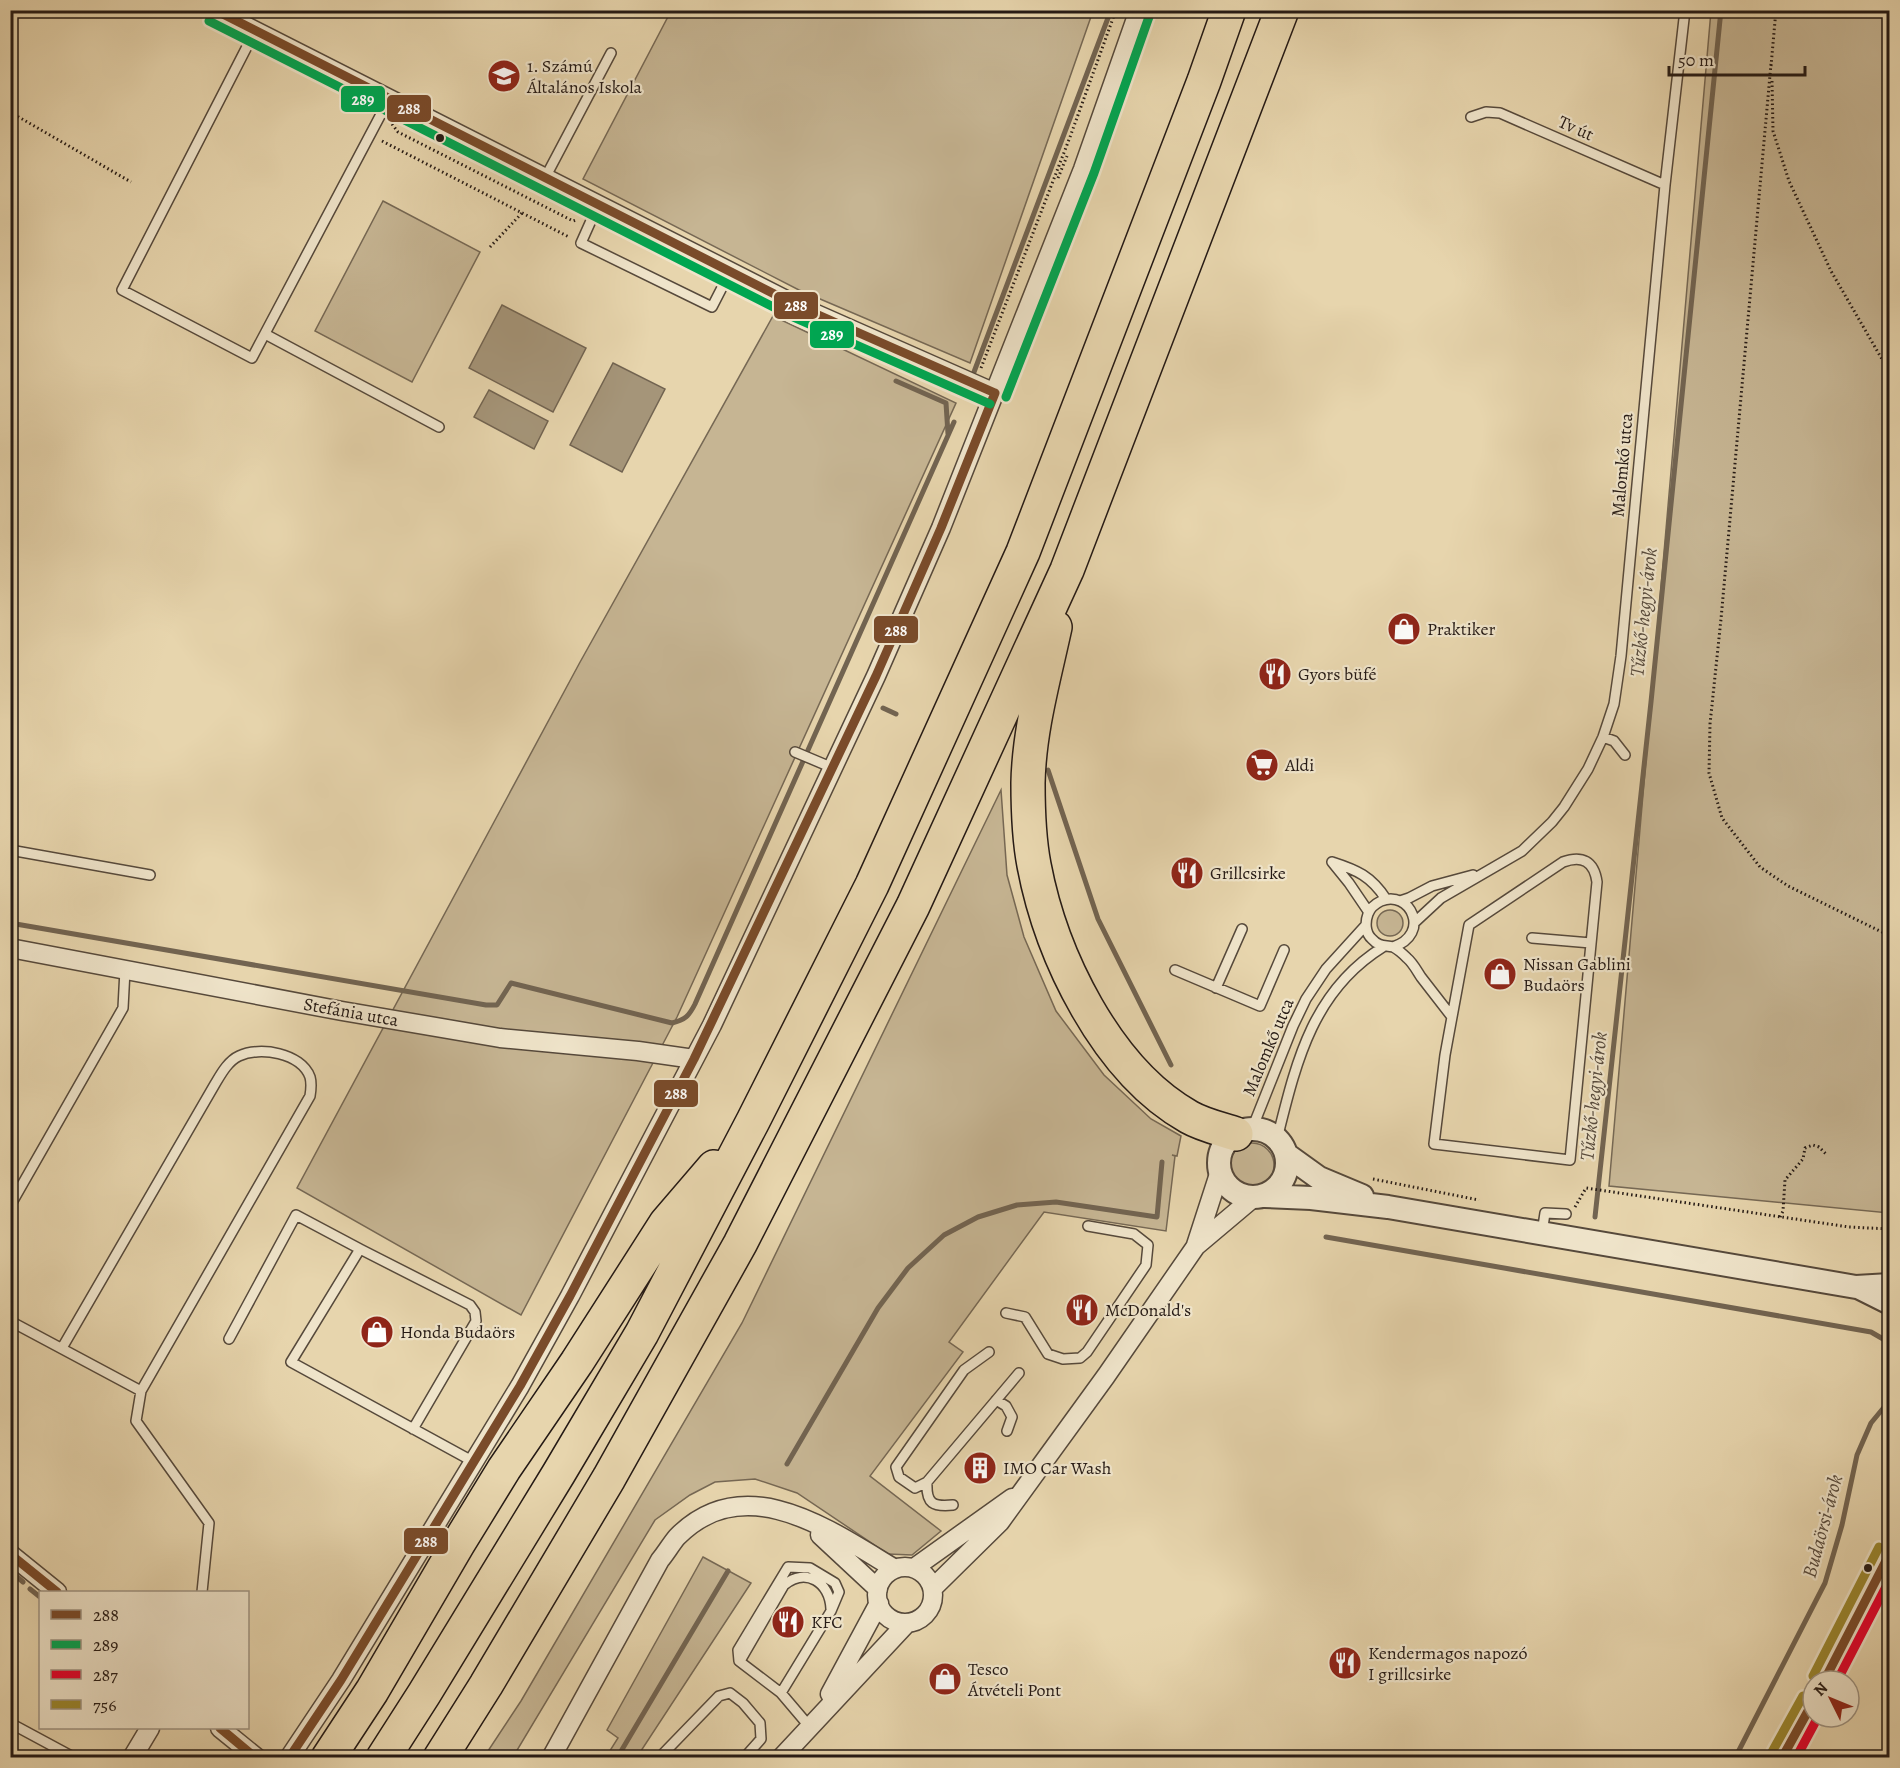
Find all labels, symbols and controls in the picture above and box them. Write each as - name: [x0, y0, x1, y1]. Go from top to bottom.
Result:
- scale bar: [1669, 39, 1806, 77]
- text: 50 m: [1678, 48, 1714, 72]
- place label: 1. Számú Általános Iskola: [526, 54, 643, 99]
- school or university icon: 1. Számú Általános Iskola: [486, 58, 522, 94]
- line badge: 289: [340, 85, 386, 113]
- text: 289: [352, 89, 374, 111]
- line badge: 288: [386, 94, 432, 123]
- text: 288: [397, 98, 421, 120]
- street label: Tv út: [1555, 110, 1597, 146]
- unlabelled marker: [434, 132, 446, 144]
- line badge: 288: [773, 291, 819, 320]
- text: 288: [784, 295, 808, 317]
- line badge: 289: [809, 320, 855, 349]
- text: 289: [821, 324, 843, 346]
- street label: Malomkő utca: [1605, 411, 1639, 518]
- water label: Tűzkő-hegyi-árok: [1623, 546, 1664, 678]
- shop icon: Praktiker: [1386, 611, 1422, 647]
- line badge: 288: [873, 615, 919, 644]
- place label: Praktiker: [1427, 617, 1495, 641]
- text: 288: [884, 620, 908, 642]
- restaurant icon: Gyors büfé: [1257, 656, 1293, 692]
- place label: Gyors büfé: [1298, 662, 1377, 686]
- supermarket icon: Aldi: [1244, 747, 1280, 783]
- place label: Aldi: [1284, 753, 1314, 777]
- restaurant icon: Grillcsirke: [1169, 855, 1205, 891]
- place label: Grillcsirke: [1210, 861, 1286, 885]
- place label: Nissan Gablini Budaörs: [1523, 952, 1631, 997]
- shop icon: Nissan Gablini Budaörs: [1482, 956, 1518, 992]
- street label: Stefánia utca: [302, 992, 401, 1032]
- street label: Malomkő utca: [1237, 994, 1300, 1100]
- water label: Tűzkő-hegyi-árok: [1573, 1030, 1614, 1162]
- line badge: 288: [653, 1079, 699, 1108]
- text: 288: [664, 1083, 688, 1105]
- restaurant icon: McDonald's: [1064, 1292, 1100, 1328]
- place label: McDonald's: [1105, 1298, 1191, 1322]
- shop icon: Honda Budaörs: [359, 1314, 395, 1350]
- place label: Honda Budaörs: [400, 1320, 515, 1344]
- building icon: IMO Car Wash: [962, 1450, 998, 1486]
- place label: IMO Car Wash: [1003, 1456, 1112, 1480]
- water label: Budaörsi-árok: [1796, 1471, 1849, 1581]
- line badge: 288: [403, 1527, 449, 1555]
- text: 288: [414, 1531, 438, 1553]
- unlabelled marker: [1862, 1562, 1874, 1574]
- legend: [39, 1591, 249, 1729]
- text: 288: [93, 1603, 119, 1627]
- restaurant icon: KFC: [770, 1604, 806, 1640]
- place label: KFC: [811, 1610, 843, 1634]
- text: 289: [93, 1633, 118, 1657]
- place label: Kendermagos napozó I grillcsirke: [1368, 1641, 1527, 1686]
- restaurant icon: Kendermagos napozó I grillcsirke: [1327, 1645, 1363, 1681]
- place label: Tesco Átvételi Pont: [967, 1657, 1061, 1702]
- shop icon: Tesco Átvételi Pont: [927, 1661, 963, 1697]
- text: 287: [93, 1663, 118, 1687]
- north arrow: [1801, 1669, 1861, 1729]
- text: N: [1809, 1677, 1833, 1701]
- text: 756: [93, 1693, 117, 1717]

